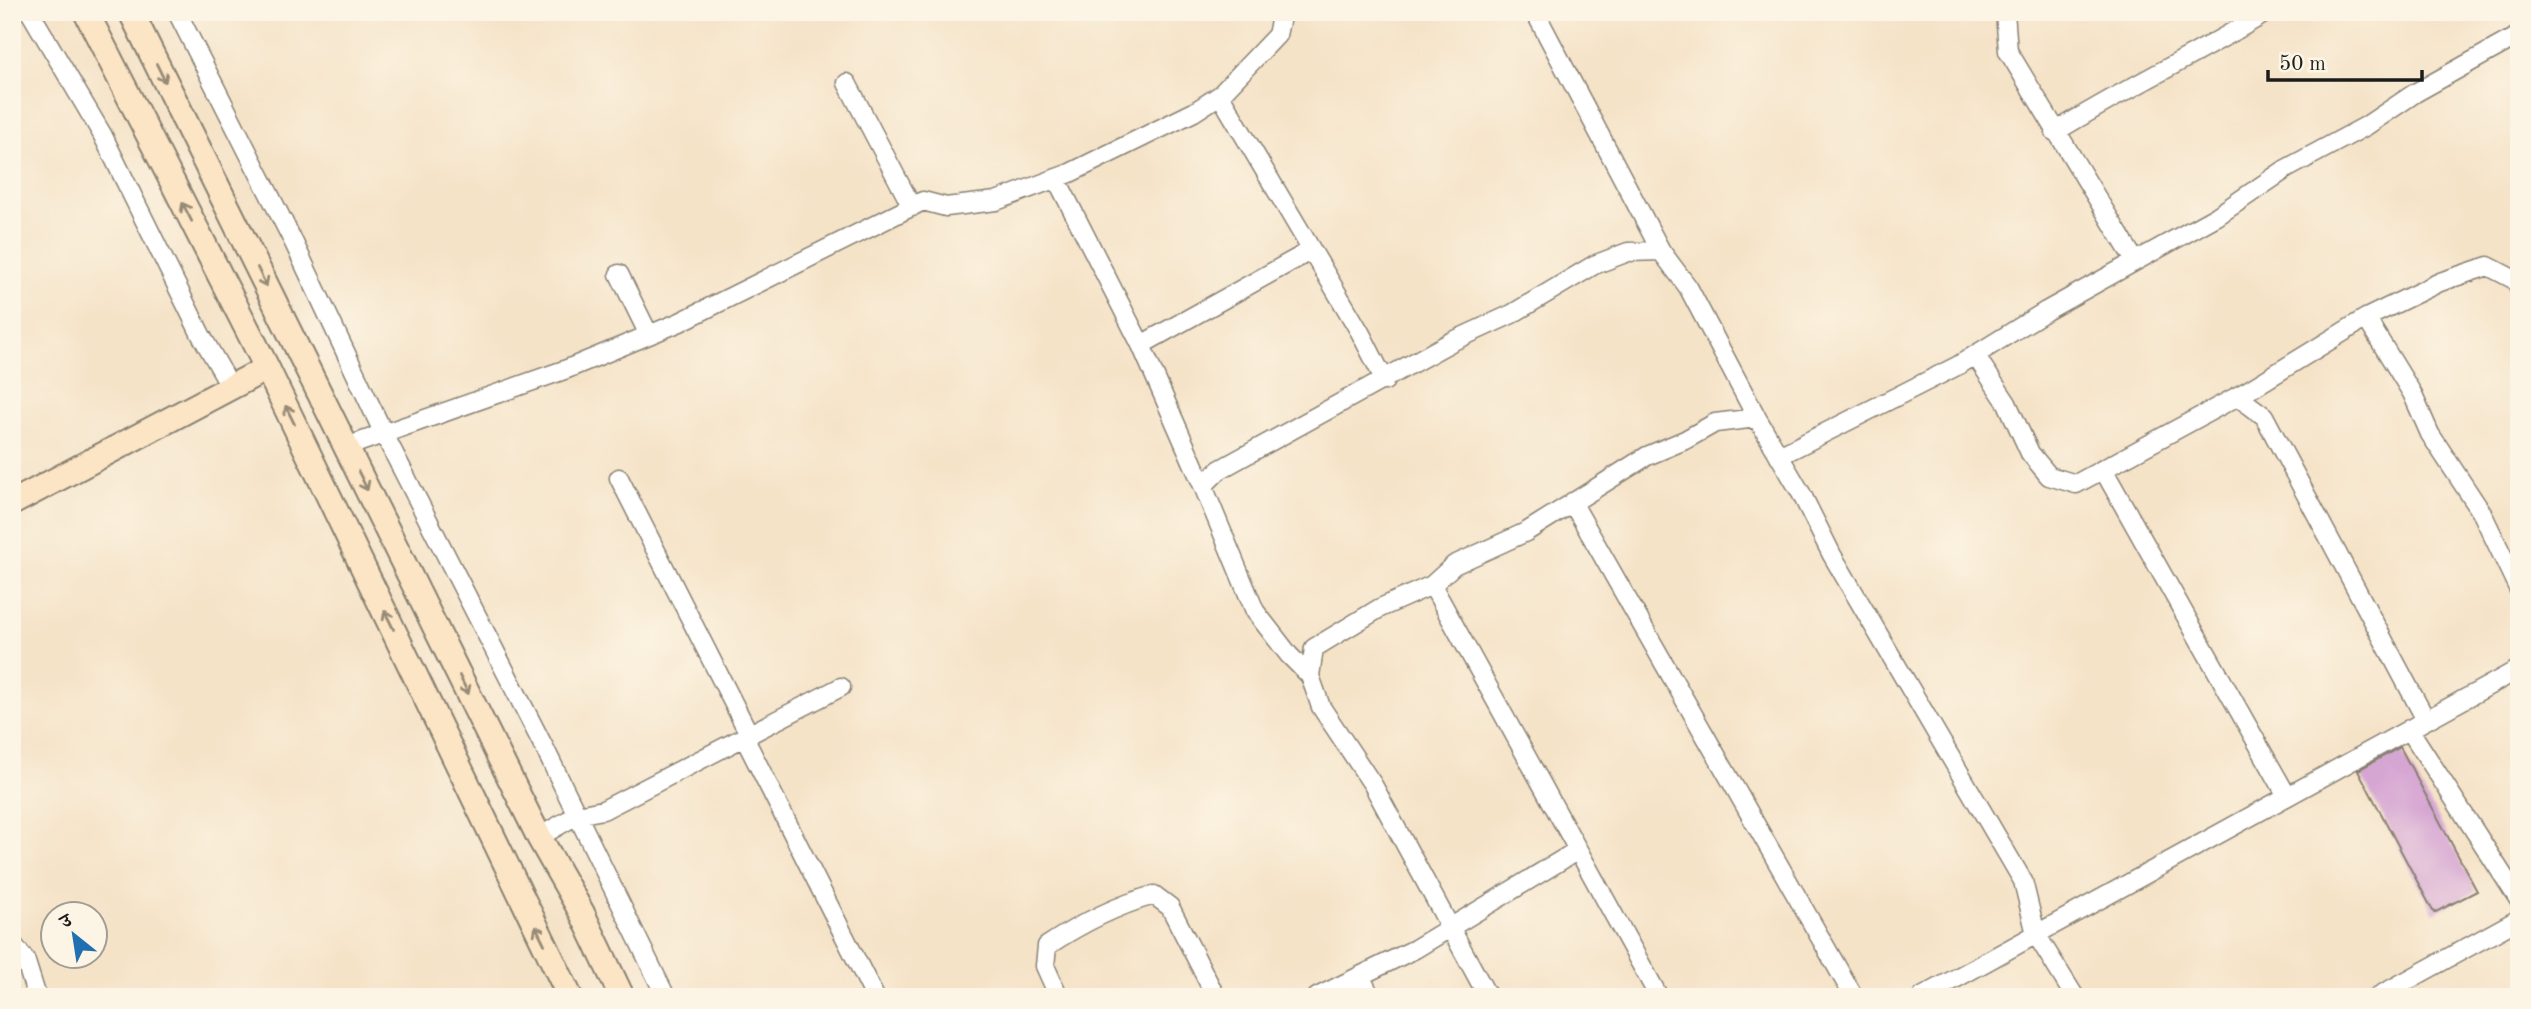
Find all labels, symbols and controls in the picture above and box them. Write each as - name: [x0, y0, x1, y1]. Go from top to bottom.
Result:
- scale bar: [2268, 38, 2422, 82]
- text: 50 m: [2279, 54, 2326, 75]
- one-way arrow: [155, 62, 169, 83]
- one-way arrow: [180, 202, 194, 223]
- one-way arrow: [256, 266, 270, 287]
- one-way arrow: [282, 405, 296, 426]
- one-way arrow: [357, 470, 370, 491]
- one-way arrow: [381, 610, 395, 631]
- one-way arrow: [457, 674, 471, 695]
- north arrow: [38, 900, 108, 970]
- text: उ: [56, 911, 77, 934]
- one-way arrow: [533, 925, 547, 946]

